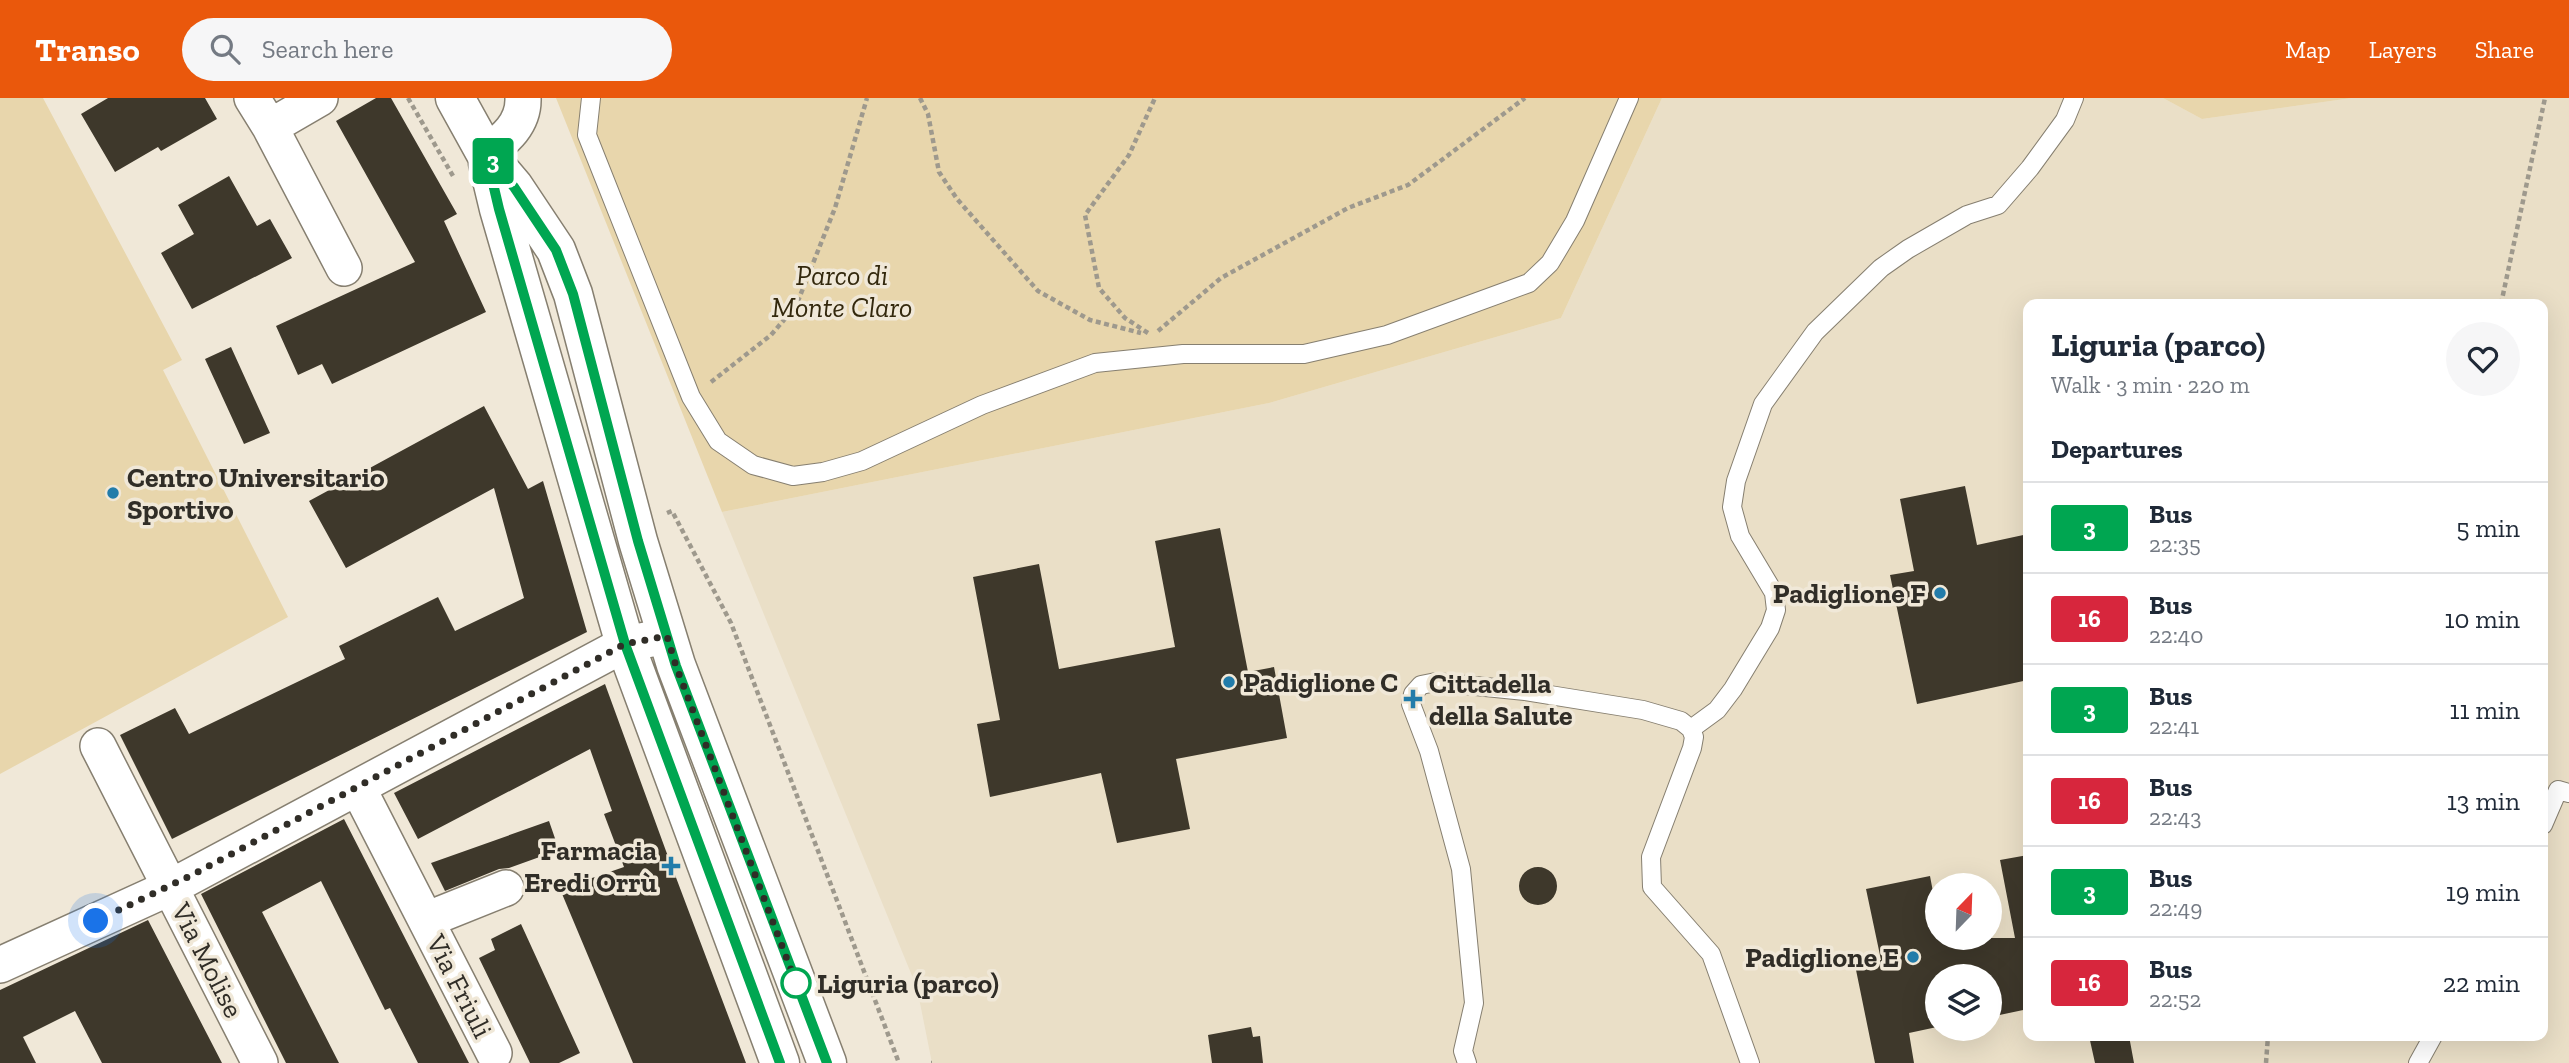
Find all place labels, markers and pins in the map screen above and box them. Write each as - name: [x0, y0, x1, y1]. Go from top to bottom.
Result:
- place label: Centro Universitario Sportivo: [127, 461, 385, 526]
- marker: Centro Universitario Sportivo: [105, 485, 121, 501]
- place label: Padiglione F: [1773, 577, 1926, 610]
- marker: Padiglione F: [1932, 585, 1948, 601]
- place label: Padiglione C: [1243, 666, 1398, 699]
- place label: Cittadella della Salute: [1429, 667, 1573, 732]
- marker: Padiglione C: [1221, 674, 1237, 690]
- marker: Cittadella della Salute: [1403, 689, 1423, 709]
- place label: Farmacia Eredi Orrù: [524, 834, 657, 899]
- marker: Farmacia Eredi Orrù: [663, 858, 679, 874]
- place label: Padiglione E: [1745, 941, 1899, 974]
- marker: Padiglione E: [1905, 949, 1921, 965]
- place label: Liguria (parco): [817, 967, 999, 1000]
- marker: Liguria (parco): [781, 968, 811, 998]

